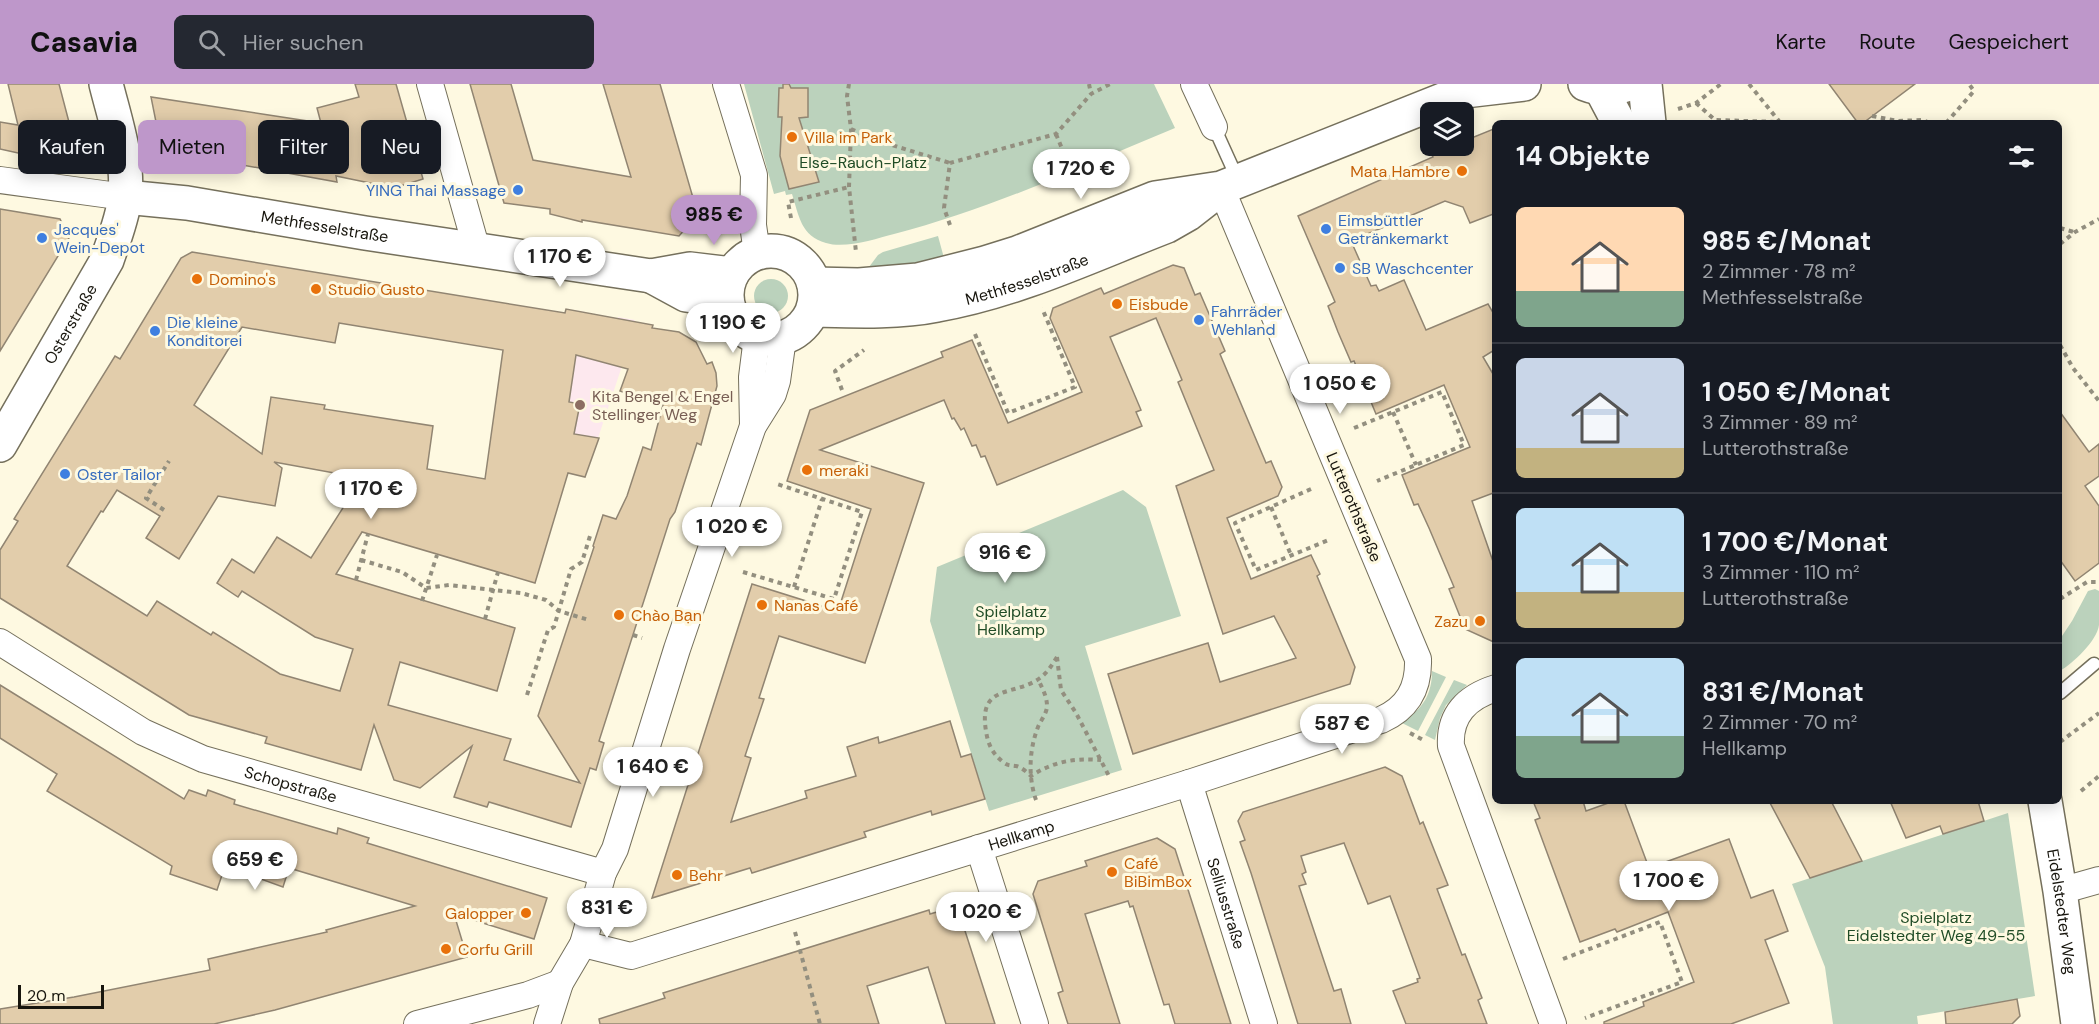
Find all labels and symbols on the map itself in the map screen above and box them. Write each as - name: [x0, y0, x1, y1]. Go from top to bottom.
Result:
- place label: Villa im Park: [804, 127, 893, 148]
- marker: Villa im Park: [785, 130, 799, 144]
- pin: 1 720 €: [1026, 149, 1136, 200]
- park label: Else-Rauch-Platz: [799, 152, 927, 173]
- place label: Mata Hambre: [1350, 161, 1450, 182]
- marker: Mata Hambre: [1455, 164, 1469, 178]
- place label: YING Thai Massage: [366, 180, 506, 201]
- marker: YING Thai Massage: [511, 183, 525, 197]
- pin: 985 €: [672, 195, 756, 246]
- street label: Methfesselstraße: [260, 205, 390, 247]
- place label: Eimsbüttler Getränkemarkt: [1338, 210, 1449, 249]
- place label: Jacques' Wein-Depot: [54, 219, 145, 258]
- marker: Eimsbüttler Getränkemarkt: [1319, 222, 1333, 236]
- marker: Jacques' Wein-Depot: [35, 231, 49, 245]
- pin: 1 170 €: [505, 237, 615, 288]
- street label: Methfesselstraße: [963, 248, 1092, 309]
- place label: SB Waschcenter: [1352, 258, 1474, 279]
- marker: SB Waschcenter: [1333, 261, 1347, 275]
- place label: Domino's: [209, 269, 276, 290]
- marker: Domino's: [190, 272, 204, 286]
- place label: Studio Gusto: [328, 279, 425, 300]
- street label: Osterstraße: [39, 280, 102, 368]
- marker: Studio Gusto: [309, 282, 323, 296]
- place label: Eisbude: [1129, 294, 1188, 315]
- marker: Eisbude: [1110, 297, 1124, 311]
- place label: Fahrräder Wehland: [1211, 301, 1283, 340]
- pin: 1 190 €: [678, 303, 788, 354]
- place label: Die kleine Konditorei: [167, 312, 242, 351]
- marker: Fahrräder Wehland: [1192, 313, 1206, 327]
- marker: Die kleine Konditorei: [148, 324, 162, 338]
- pin: 1 050 €: [1285, 364, 1395, 415]
- place label: Kita Bengel & Engel Stellinger Weg: [592, 386, 733, 425]
- marker: Kita Bengel & Engel Stellinger Weg: [573, 398, 587, 412]
- street label: Lutterothstraße: [1321, 449, 1387, 565]
- place label: meraki: [819, 460, 869, 481]
- marker: meraki: [800, 463, 814, 477]
- place label: Oster Tailor: [77, 464, 162, 485]
- marker: Oster Tailor: [58, 467, 72, 481]
- pin: 1 170 €: [316, 469, 426, 520]
- pin: 1 020 €: [677, 507, 787, 558]
- pin: 916 €: [963, 533, 1047, 584]
- place label: Nanas Café: [774, 595, 858, 616]
- marker: Nanas Café: [755, 598, 769, 612]
- park label: Spielplatz Hellkamp: [975, 601, 1047, 640]
- place label: Chào Bạn: [631, 605, 702, 626]
- marker: Chào Bạn: [612, 608, 626, 622]
- place label: Zazu: [1434, 611, 1468, 632]
- marker: Zazu: [1473, 614, 1487, 628]
- pin: 587 €: [1300, 704, 1384, 755]
- pin: 1 640 €: [598, 747, 708, 798]
- street label: Schopstraße: [242, 761, 339, 807]
- street label: Hellkamp: [986, 815, 1057, 855]
- pin: 659 €: [213, 840, 297, 891]
- street label: Eidelstedter Weg: [2043, 847, 2082, 976]
- place label: Café BiBimBox: [1124, 853, 1192, 892]
- street label: Selliusstraße: [1202, 855, 1251, 952]
- pin: 1 700 €: [1614, 861, 1724, 912]
- place label: Behr: [689, 865, 723, 886]
- marker: Café BiBimBox: [1105, 865, 1119, 879]
- marker: Behr: [670, 868, 684, 882]
- pin: 831 €: [565, 888, 649, 939]
- pin: 1 020 €: [931, 892, 1041, 943]
- place label: Galopper: [445, 903, 514, 924]
- marker: Galopper: [519, 906, 533, 920]
- park label: Spielplatz Eidelstedter Weg 49-55: [1847, 907, 2025, 946]
- place label: Corfu Grill: [458, 939, 533, 960]
- marker: Corfu Grill: [439, 942, 453, 956]
- scale bar: [18, 982, 104, 1010]

